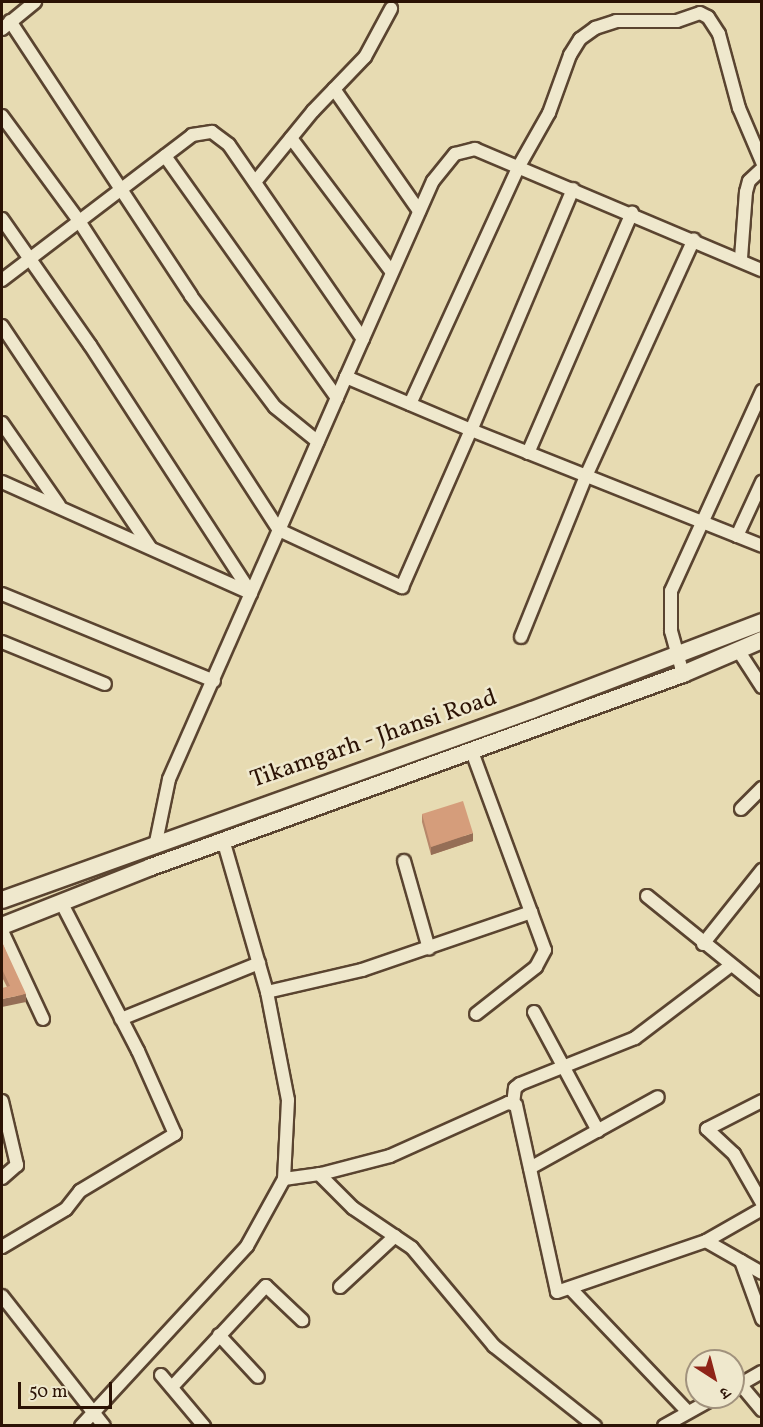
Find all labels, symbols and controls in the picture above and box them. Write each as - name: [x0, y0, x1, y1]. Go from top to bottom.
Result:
- street label: Tikamgarh - Jhansi Road: [247, 684, 501, 796]
- north arrow: [685, 1349, 745, 1409]
- scale bar: [21, 1370, 116, 1408]
- text: 50 m: [29, 1380, 68, 1405]
- text: उ: [715, 1381, 734, 1403]

